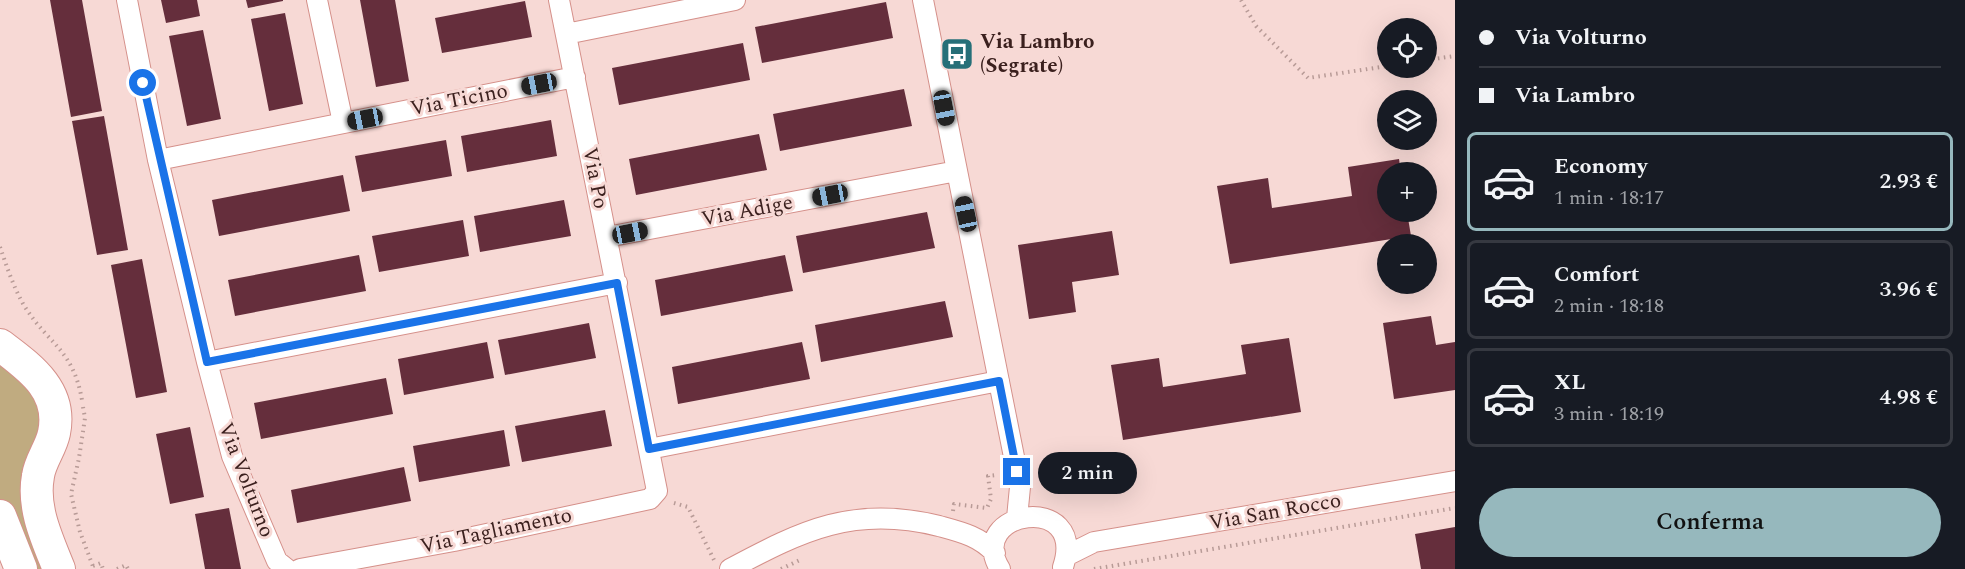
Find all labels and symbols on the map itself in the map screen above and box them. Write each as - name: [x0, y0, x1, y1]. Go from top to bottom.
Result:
- place label: Via Lambro (Segrate): [980, 26, 1095, 82]
- bus stop icon: Via Lambro (Segrate): [939, 36, 975, 72]
- route start: [129, 69, 156, 96]
- car: [520, 72, 558, 96]
- street label: Via Ticino: [408, 75, 510, 125]
- car: [932, 89, 956, 127]
- car: [346, 107, 384, 131]
- street label: Via Po: [573, 145, 617, 211]
- car: [811, 183, 849, 207]
- street label: Via Adige: [698, 186, 796, 236]
- car: [953, 195, 979, 233]
- car: [611, 221, 649, 245]
- street label: Via Volturno: [209, 418, 283, 542]
- callout: 2 min: [1038, 451, 1137, 493]
- route end: [1003, 458, 1030, 485]
- street label: Via San Rocco: [1206, 485, 1344, 539]
- street label: Via Tagliamento: [417, 499, 575, 563]

